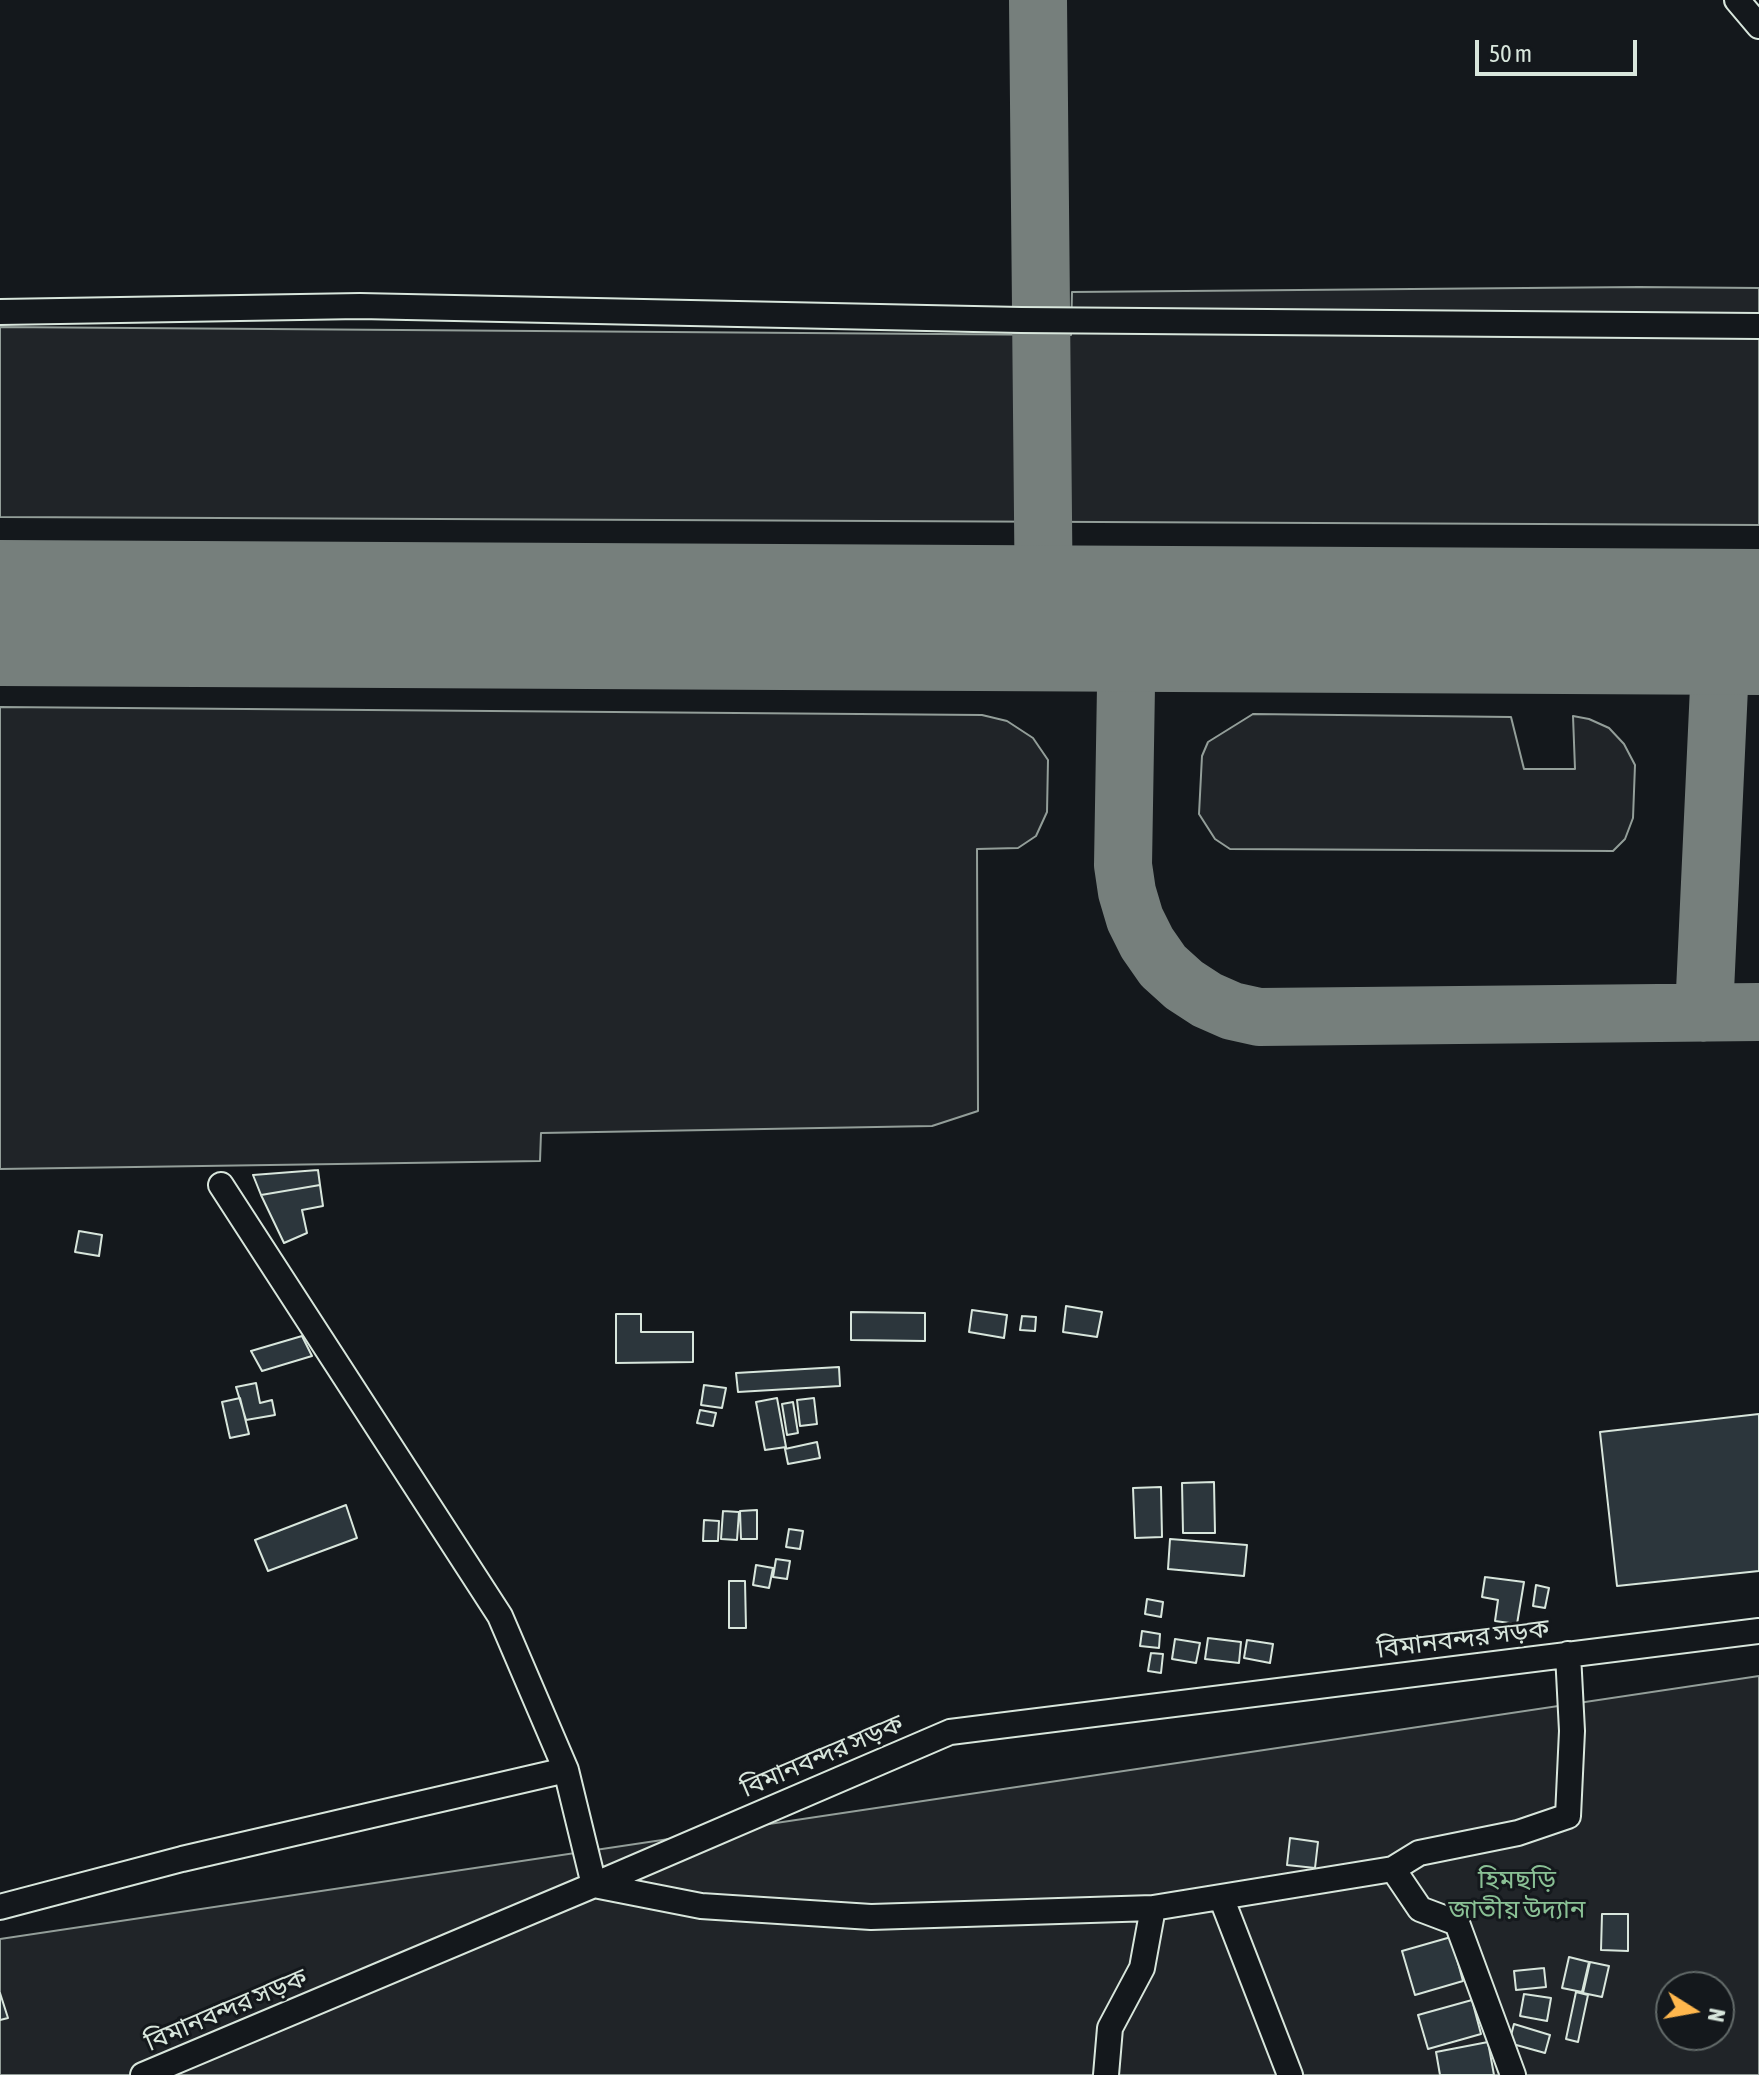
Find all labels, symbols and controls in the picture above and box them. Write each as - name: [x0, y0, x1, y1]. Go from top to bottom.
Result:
- scale bar: [1479, 24, 1641, 74]
- text: 50 m: [1489, 40, 1532, 67]
- street label: বিমানবন্দর সড়ক: [1375, 1613, 1551, 1665]
- street label: বিমানবন্দর সড়ক: [736, 1708, 908, 1804]
- park label: হিমছড়ি জাতীয় উদ্যান: [1449, 1864, 1585, 1926]
- street label: বিমানবন্দর সড়ক: [140, 1962, 312, 2058]
- north arrow: [1655, 1971, 1735, 2051]
- text: N: [1703, 2006, 1731, 2024]

